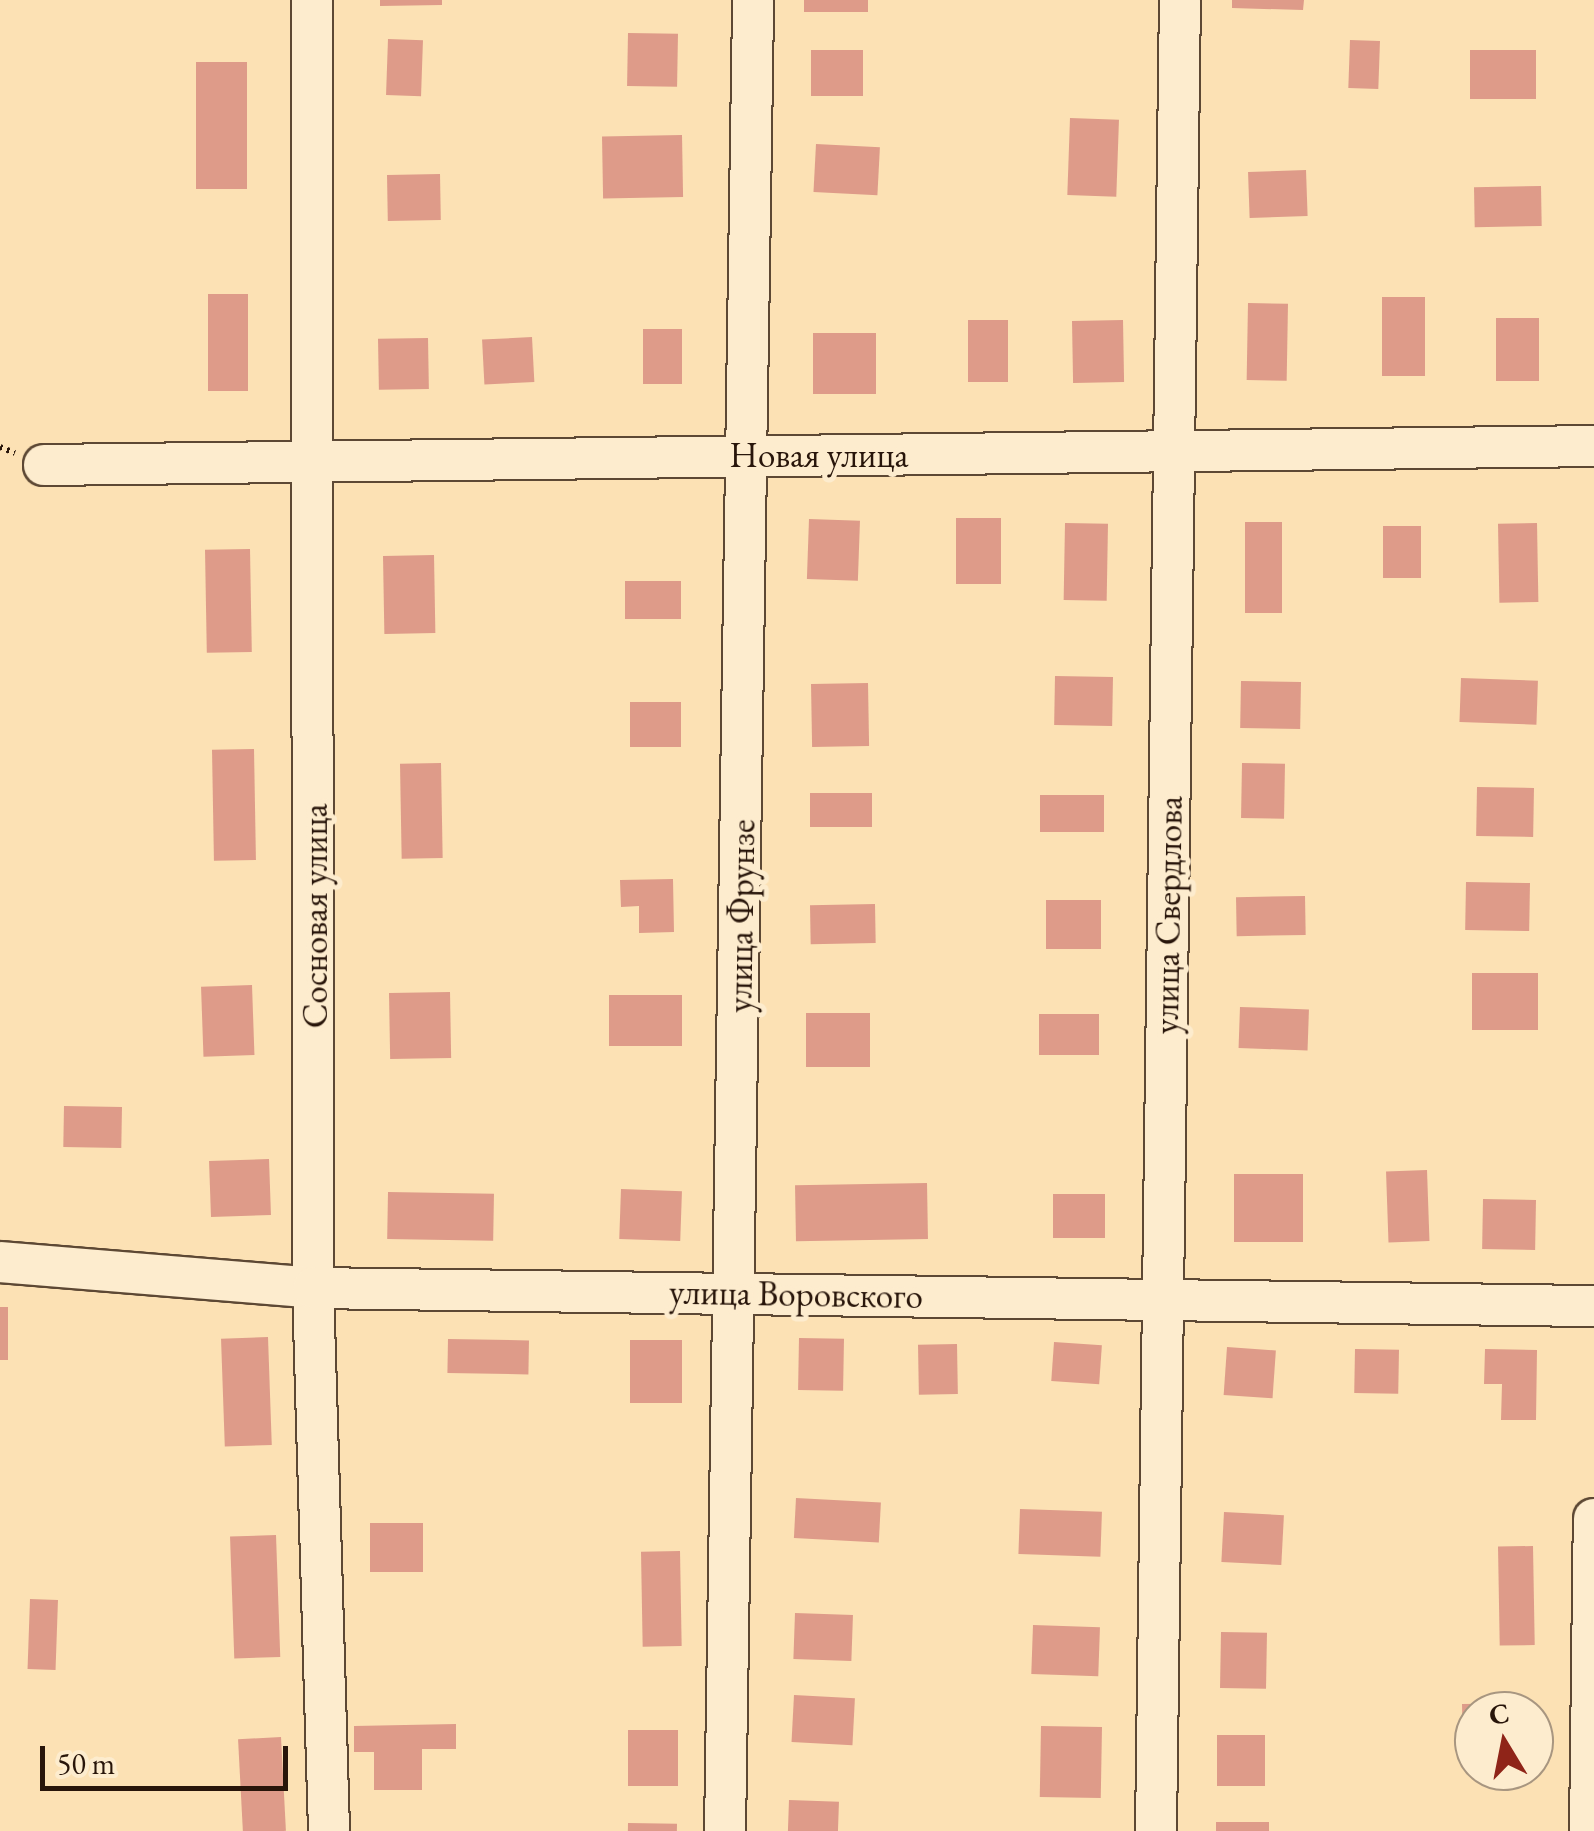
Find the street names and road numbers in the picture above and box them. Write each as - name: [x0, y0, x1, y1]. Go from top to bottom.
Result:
- street label: Новая улица: [730, 434, 908, 476]
- street label: улица Свердлова: [1145, 796, 1191, 1034]
- street label: Сосновая улица: [294, 804, 336, 1028]
- street label: улица Фрунзе: [718, 819, 764, 1013]
- street label: улица Воровского: [669, 1271, 923, 1317]

